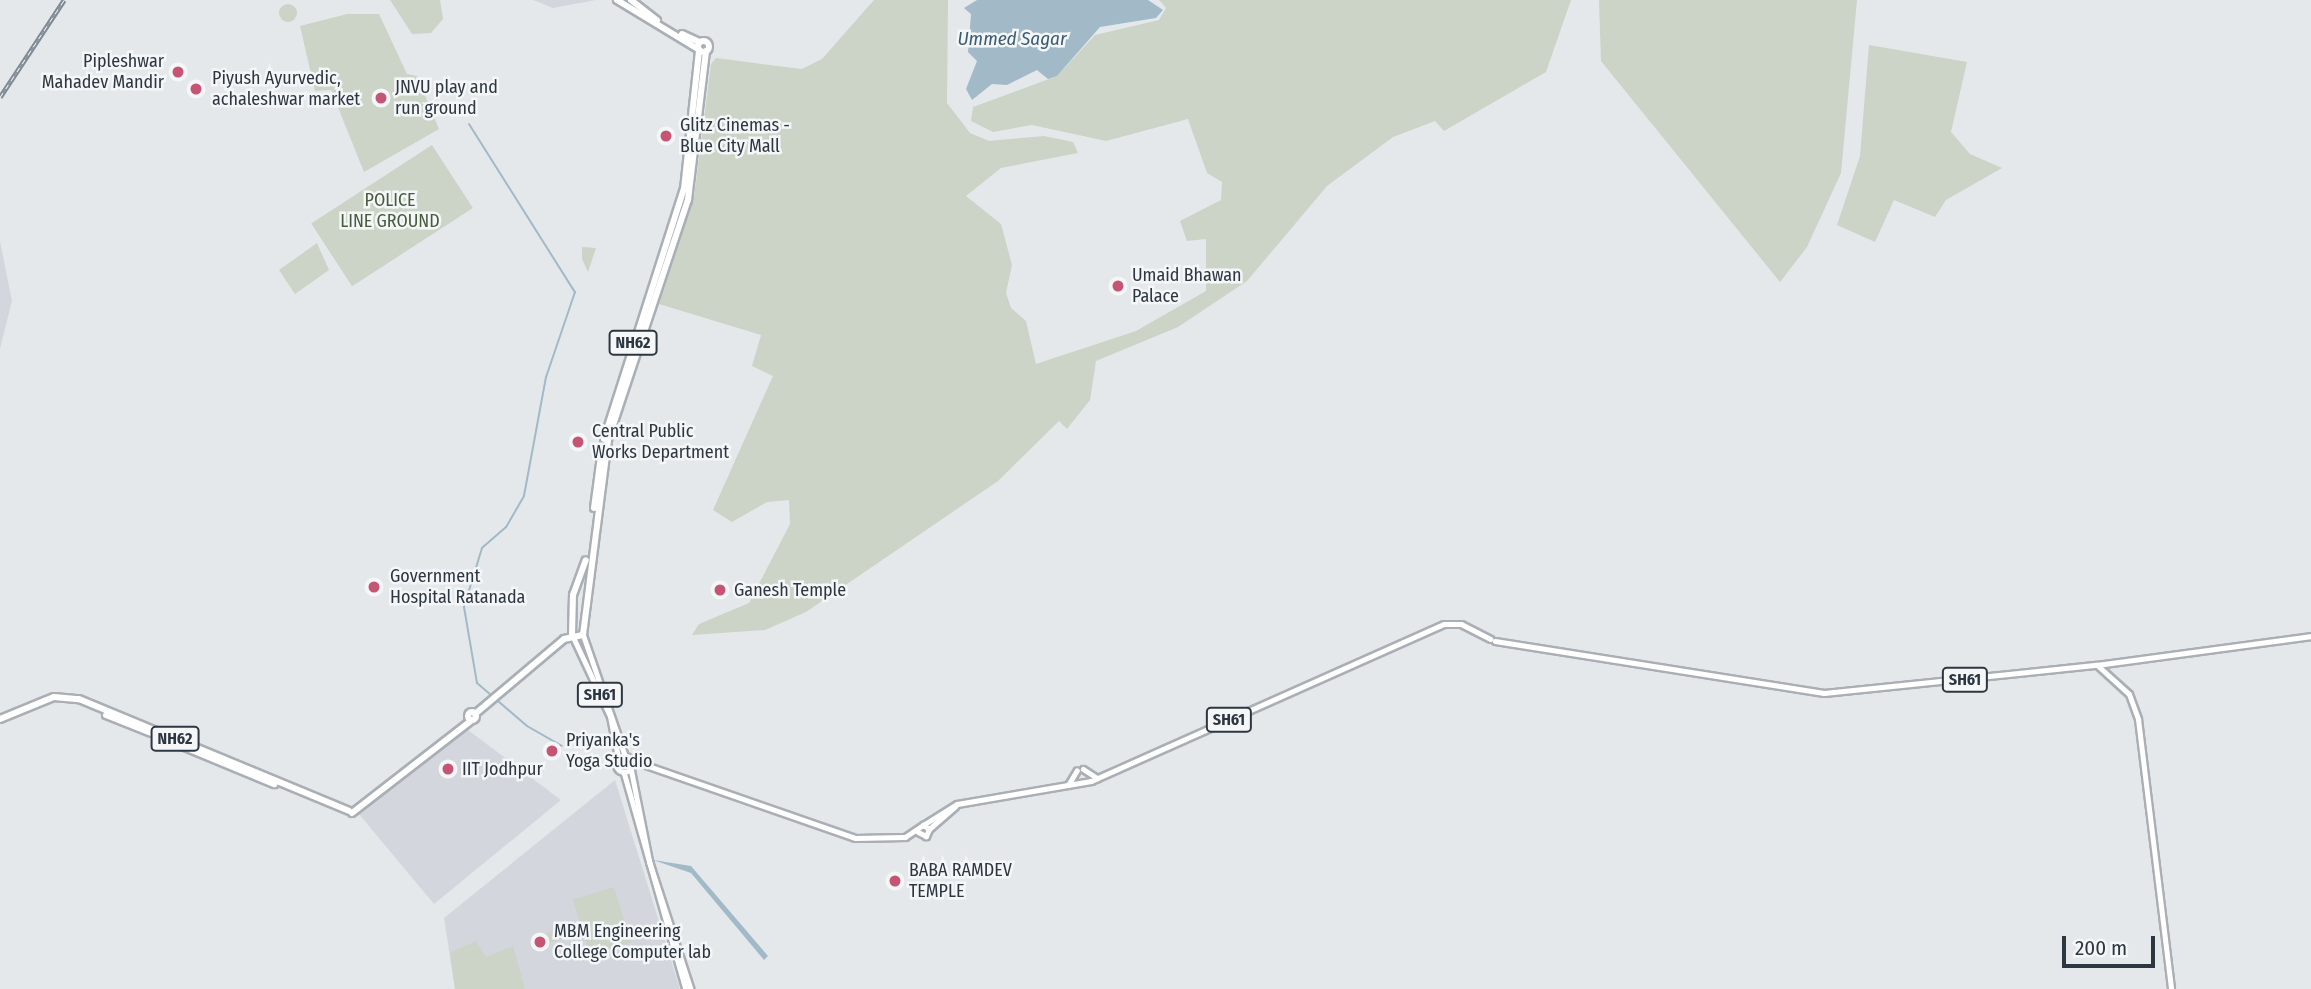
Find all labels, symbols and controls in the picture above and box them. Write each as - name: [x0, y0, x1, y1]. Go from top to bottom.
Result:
- water label: Ummed Sagar: [957, 28, 1067, 50]
- place label: Pipleshwar Mahadev Mandir: [42, 51, 164, 94]
- marker: Pipleshwar Mahadev Mandir: [170, 64, 186, 80]
- place label: Piyush Ayurvedic, achaleshwar market: [212, 68, 360, 110]
- place label: JNVU play and run ground: [395, 77, 498, 119]
- marker: Piyush Ayurvedic, achaleshwar market: [186, 79, 206, 99]
- marker: JNVU play and run ground: [373, 90, 389, 106]
- place label: Glitz Cinemas - Blue City Mall: [680, 115, 790, 158]
- marker: Glitz Cinemas - Blue City Mall: [658, 128, 674, 144]
- park label: POLICE LINE GROUND: [340, 190, 440, 232]
- place label: Umaid Bhawan Palace: [1132, 265, 1242, 308]
- marker: Umaid Bhawan Palace: [1110, 278, 1126, 294]
- road number: NH62: [608, 330, 658, 356]
- place label: Central Public Works Department: [592, 421, 729, 464]
- marker: Central Public Works Department: [570, 434, 586, 450]
- place label: Government Hospital Ratanada: [390, 566, 525, 608]
- marker: Government Hospital Ratanada: [364, 577, 384, 597]
- place label: Ganesh Temple: [734, 579, 846, 601]
- marker: Ganesh Temple: [712, 582, 728, 598]
- road number: SH61: [1940, 667, 1990, 692]
- road number: SH61: [576, 682, 624, 708]
- road number: SH61: [1204, 708, 1254, 733]
- road number: NH62: [150, 726, 200, 752]
- place label: Priyanka's Yoga Studio: [566, 730, 652, 772]
- marker: Priyanka's Yoga Studio: [544, 743, 560, 759]
- place label: IIT Jodhpur: [462, 758, 543, 780]
- marker: IIT Jodhpur: [440, 761, 456, 777]
- place label: BABA RAMDEV TEMPLE: [909, 860, 1012, 903]
- marker: BABA RAMDEV TEMPLE: [887, 873, 903, 889]
- place label: MBM Engineering College Computer lab: [554, 921, 711, 964]
- scale bar: [2066, 922, 2159, 966]
- marker: MBM Engineering College Computer lab: [532, 934, 548, 950]
- text: 200 m: [2075, 935, 2127, 961]

